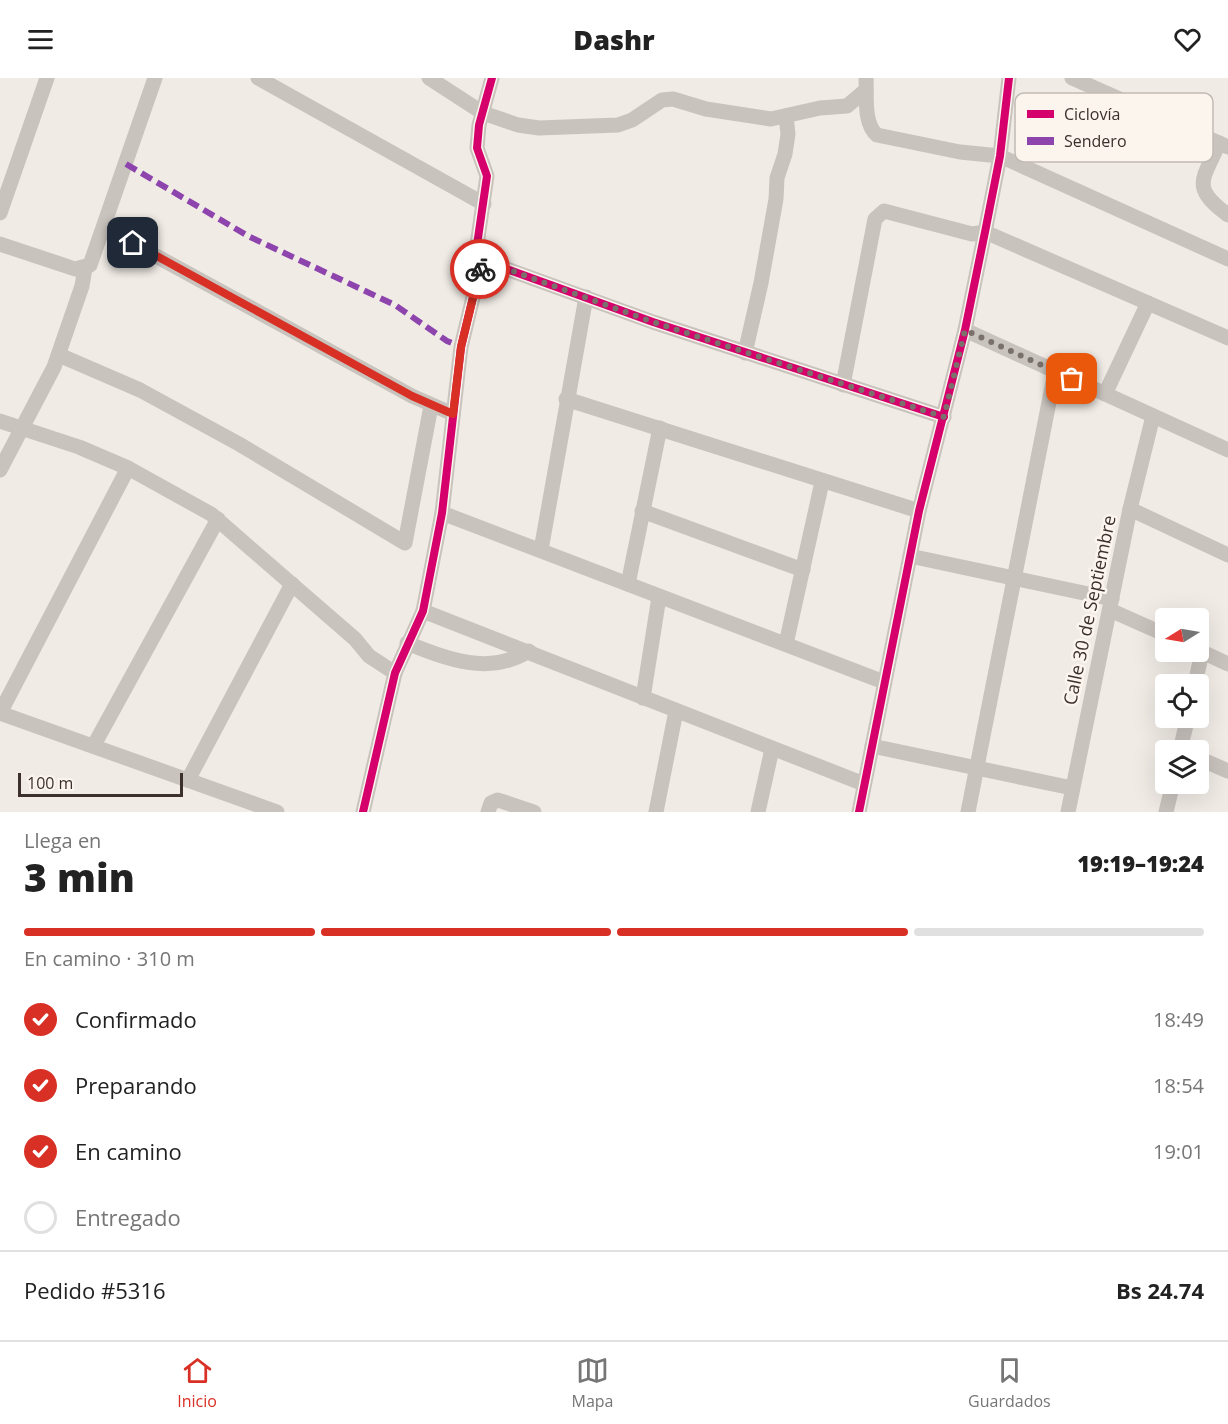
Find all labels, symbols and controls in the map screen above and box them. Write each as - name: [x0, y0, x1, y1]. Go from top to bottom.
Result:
- text: Dashr: [573, 21, 655, 58]
- icon: menu: [24, 23, 57, 56]
- icon: heart: [1171, 23, 1204, 56]
- legend: [1015, 93, 1213, 162]
- text: Ciclovía: [1064, 103, 1120, 125]
- text: Sendero: [1064, 130, 1127, 152]
- pin: [107, 217, 158, 268]
- icon: home: [116, 226, 149, 259]
- courier: [450, 239, 510, 299]
- icon: bike: [464, 253, 497, 286]
- pin: [1046, 353, 1097, 404]
- icon: bag: [1055, 362, 1088, 395]
- street label: Calle 30 de Septiembre: [1057, 513, 1121, 707]
- north arrow: [1155, 608, 1209, 662]
- map controls: [1155, 608, 1209, 794]
- button: locate: [1155, 674, 1209, 728]
- button: layers: [1155, 740, 1209, 794]
- scale bar: [18, 770, 183, 798]
- text: 100 m: [27, 772, 73, 794]
- text: Llega en: [24, 827, 101, 854]
- text: 19:19–19:24: [1077, 848, 1204, 878]
- text: 3 min: [24, 850, 135, 903]
- text: En camino · 310 m: [24, 945, 195, 972]
- icon: check: [24, 1003, 57, 1036]
- text: Confirmado: [75, 1004, 197, 1034]
- text: 18:49: [1153, 1006, 1204, 1033]
- icon: check: [24, 1069, 57, 1102]
- text: Preparando: [75, 1070, 197, 1100]
- text: 18:54: [1153, 1072, 1204, 1099]
- icon: check: [24, 1135, 57, 1168]
- text: En camino: [75, 1136, 182, 1166]
- text: 19:01: [1153, 1138, 1204, 1165]
- text: Entregado: [75, 1202, 181, 1232]
- text: Pedido #5316: [24, 1275, 166, 1305]
- text: Bs 24.74: [1116, 1275, 1204, 1305]
- tab: Inicio: [177, 1354, 217, 1412]
- tab: Mapa: [572, 1354, 614, 1412]
- tab: Guardados: [968, 1354, 1051, 1412]

